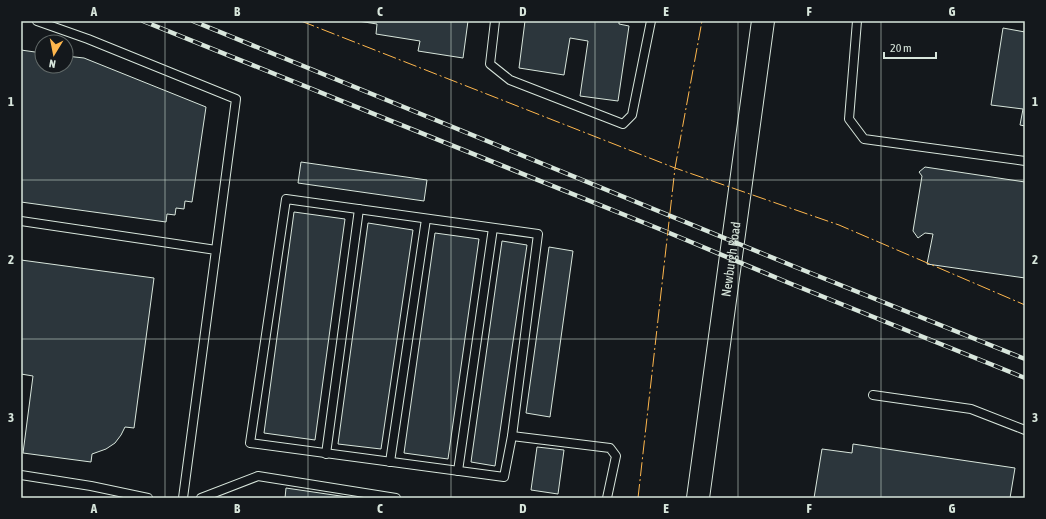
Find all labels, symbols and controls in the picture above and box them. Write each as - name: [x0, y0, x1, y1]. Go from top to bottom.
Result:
- text: A: [90, 4, 98, 19]
- text: B: [234, 4, 241, 19]
- text: C: [377, 4, 383, 19]
- text: D: [519, 4, 527, 19]
- text: E: [663, 4, 669, 19]
- text: F: [806, 4, 812, 19]
- text: G: [949, 4, 956, 19]
- north arrow: [34, 34, 74, 74]
- scale bar: [884, 34, 936, 60]
- text: 20 m: [890, 41, 912, 55]
- text: N: [48, 57, 57, 70]
- text: 1: [8, 94, 14, 109]
- text: 1: [1032, 94, 1038, 109]
- street label: Newburgh Road: [718, 221, 744, 298]
- text: 2: [8, 252, 14, 267]
- text: 2: [1032, 252, 1038, 267]
- text: 3: [8, 410, 14, 425]
- text: 3: [1032, 410, 1038, 425]
- text: A: [90, 501, 98, 516]
- text: B: [234, 501, 241, 516]
- text: C: [377, 501, 383, 516]
- text: D: [519, 501, 527, 516]
- text: E: [663, 501, 669, 516]
- text: F: [806, 501, 812, 516]
- text: G: [949, 501, 956, 516]

